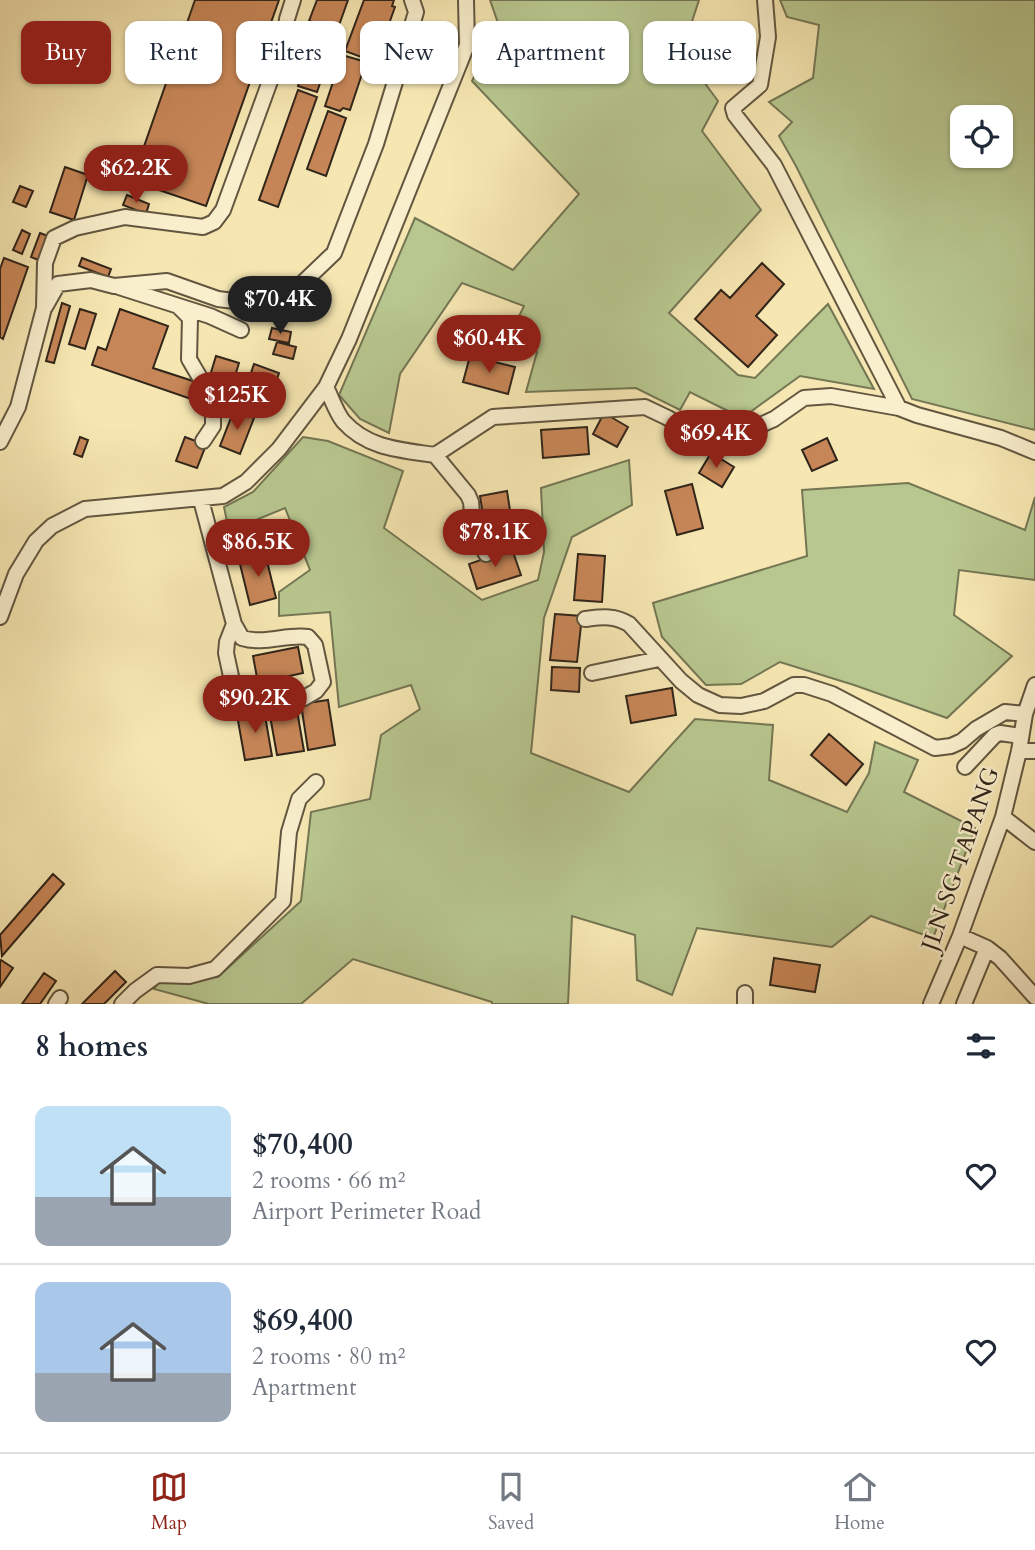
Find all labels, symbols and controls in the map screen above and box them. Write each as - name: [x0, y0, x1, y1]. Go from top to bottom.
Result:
- chip: Buy: [21, 21, 111, 84]
- chip: Rent: [125, 21, 222, 84]
- chip: Filters: [236, 21, 346, 84]
- chip: New: [360, 21, 458, 84]
- chip: Apartment: [472, 21, 629, 84]
- chip: House: [643, 21, 756, 84]
- map controls: [950, 105, 1013, 168]
- button: locate: [950, 105, 1013, 168]
- pin: $62.2K: [79, 146, 193, 205]
- text: $62.2K: [100, 152, 172, 183]
- pin: $70.4K: [223, 276, 337, 336]
- text: $70.4K: [244, 283, 316, 314]
- pin: $60.4K: [432, 316, 546, 375]
- text: $60.4K: [453, 322, 525, 353]
- pin: $125K: [188, 372, 286, 432]
- text: $125K: [204, 379, 270, 410]
- pin: $69.4K: [659, 410, 773, 470]
- text: $69.4K: [680, 417, 752, 448]
- pin: $78.1K: [438, 510, 552, 569]
- text: $78.1K: [459, 516, 531, 547]
- pin: $86.5K: [201, 520, 315, 579]
- text: $86.5K: [222, 526, 294, 557]
- pin: $90.2K: [198, 676, 312, 735]
- text: $90.2K: [219, 682, 291, 713]
- street label: JLN SG TAPANG: [913, 763, 1007, 958]
- text: 8 homes: [35, 1026, 148, 1067]
- icon: filters: [962, 1027, 1000, 1065]
- text: $70,400: [252, 1124, 353, 1165]
- icon: home: [91, 1134, 175, 1218]
- icon: heart: [962, 1157, 1000, 1195]
- text: 2 rooms · 66 m²: [252, 1165, 405, 1196]
- text: Airport Perimeter Road: [252, 1196, 481, 1227]
- text: $69,400: [252, 1300, 353, 1341]
- icon: home: [91, 1310, 175, 1394]
- icon: heart: [962, 1333, 1000, 1371]
- text: 2 rooms · 80 m²: [252, 1341, 405, 1372]
- text: Apartment: [252, 1372, 356, 1403]
- tab: Map: [150, 1468, 188, 1536]
- tab: Saved: [488, 1468, 534, 1536]
- tab: Home: [834, 1468, 885, 1536]

